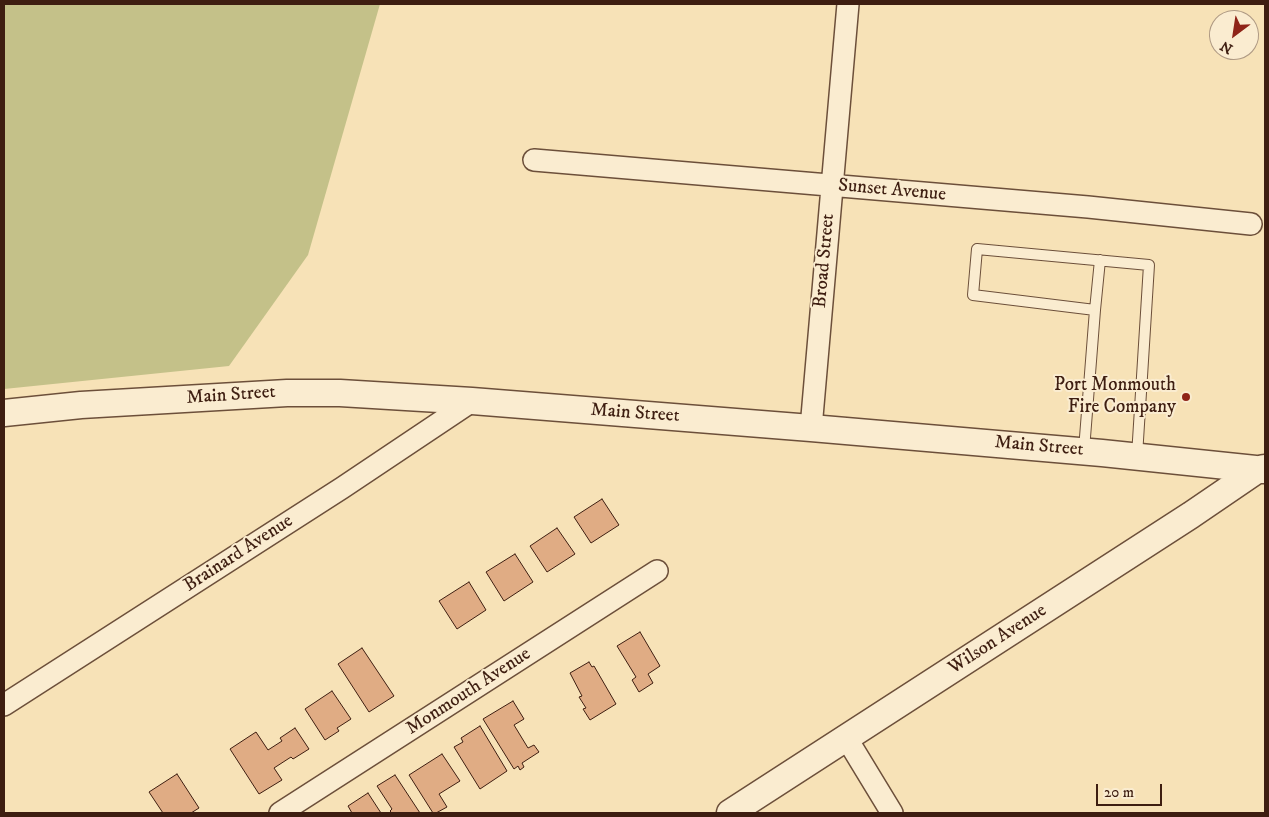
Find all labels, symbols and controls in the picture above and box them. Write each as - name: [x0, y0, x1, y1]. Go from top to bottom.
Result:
- north arrow: [1209, 10, 1259, 60]
- text: N: [1217, 36, 1236, 58]
- street label: Sunset Avenue: [837, 175, 947, 207]
- street label: Broad Street: [810, 213, 840, 309]
- place label: Port Monmouth Fire Company: [1054, 375, 1176, 419]
- street label: Main Street: [186, 382, 276, 410]
- marker: Port Monmouth Fire Company: [1180, 391, 1192, 403]
- street label: Main Street: [590, 400, 680, 428]
- street label: Main Street: [994, 432, 1084, 462]
- street label: Brainard Avenue: [180, 510, 298, 598]
- street label: Wilson Avenue: [945, 600, 1051, 680]
- street label: Monmouth Avenue: [402, 643, 536, 741]
- scale bar: [1099, 774, 1165, 806]
- text: 20 m: [1104, 783, 1134, 802]

